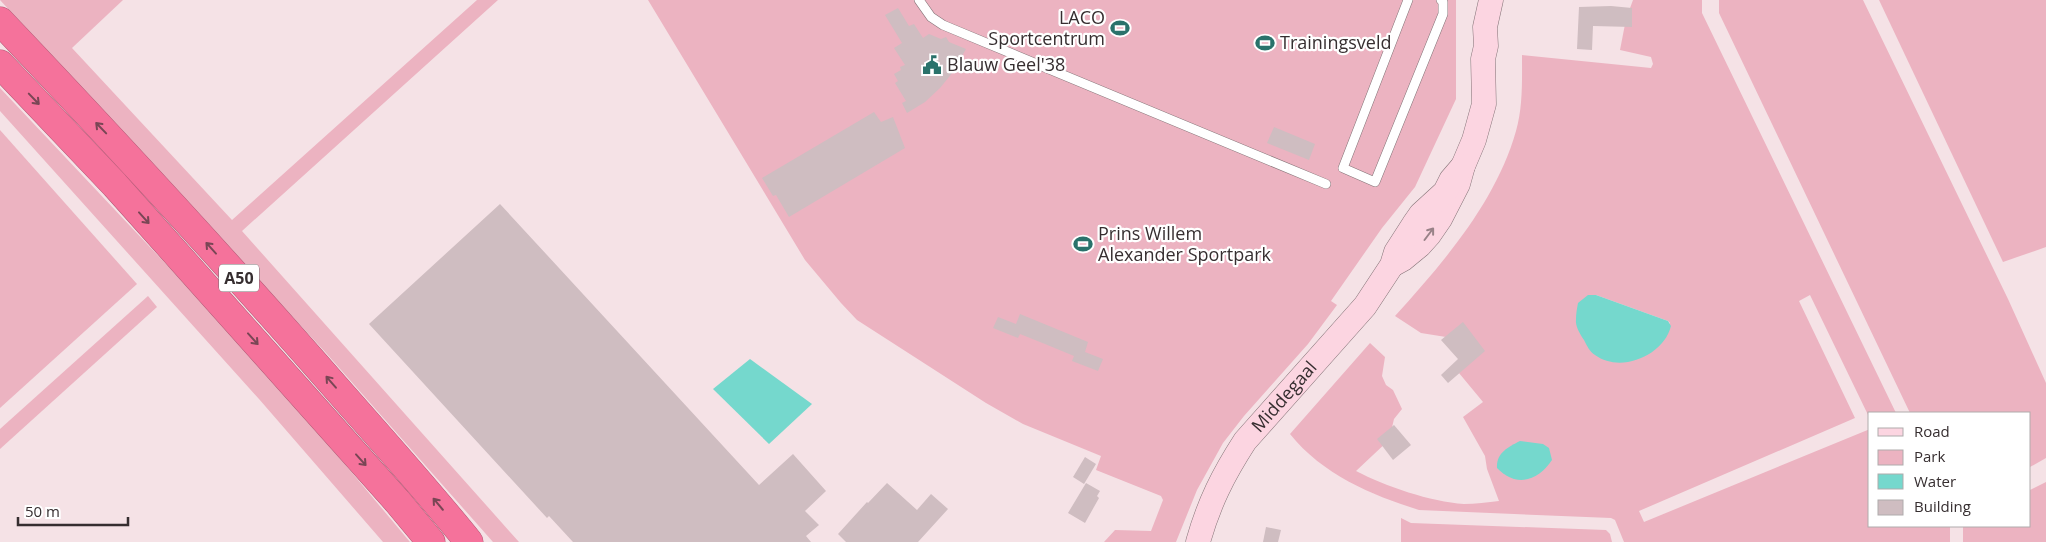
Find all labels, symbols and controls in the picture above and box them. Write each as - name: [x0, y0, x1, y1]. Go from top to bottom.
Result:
- place label: LACO Sportcentrum: [988, 5, 1105, 50]
- sports icon: LACO Sportcentrum: [1109, 17, 1131, 39]
- place label: Trainingsveld: [1280, 30, 1391, 54]
- sports icon: Trainingsveld: [1254, 32, 1276, 54]
- place label: Blauw Geel'38: [947, 52, 1065, 76]
- public building icon: Blauw Geel'38: [921, 54, 943, 76]
- one-way arrow: [28, 93, 40, 105]
- one-way arrow: [95, 121, 107, 134]
- one-way arrow: [139, 211, 150, 224]
- place label: Prins Willem Alexander Sportpark: [1098, 221, 1272, 266]
- one-way arrow: [1424, 227, 1434, 241]
- sports icon: Prins Willem Alexander Sportpark: [1072, 233, 1094, 255]
- one-way arrow: [205, 241, 217, 254]
- road number: A50: [219, 264, 259, 292]
- one-way arrow: [247, 333, 258, 346]
- street label: Middegaal: [1246, 356, 1321, 437]
- one-way arrow: [325, 375, 337, 388]
- legend: [1868, 412, 2031, 527]
- text: Road: [1914, 421, 1950, 441]
- text: Park: [1914, 446, 1945, 466]
- one-way arrow: [355, 454, 367, 467]
- text: Water: [1914, 471, 1956, 491]
- scale bar: [18, 494, 128, 526]
- text: Building: [1914, 496, 1971, 516]
- one-way arrow: [433, 498, 444, 511]
- text: 50 m: [25, 501, 60, 521]

